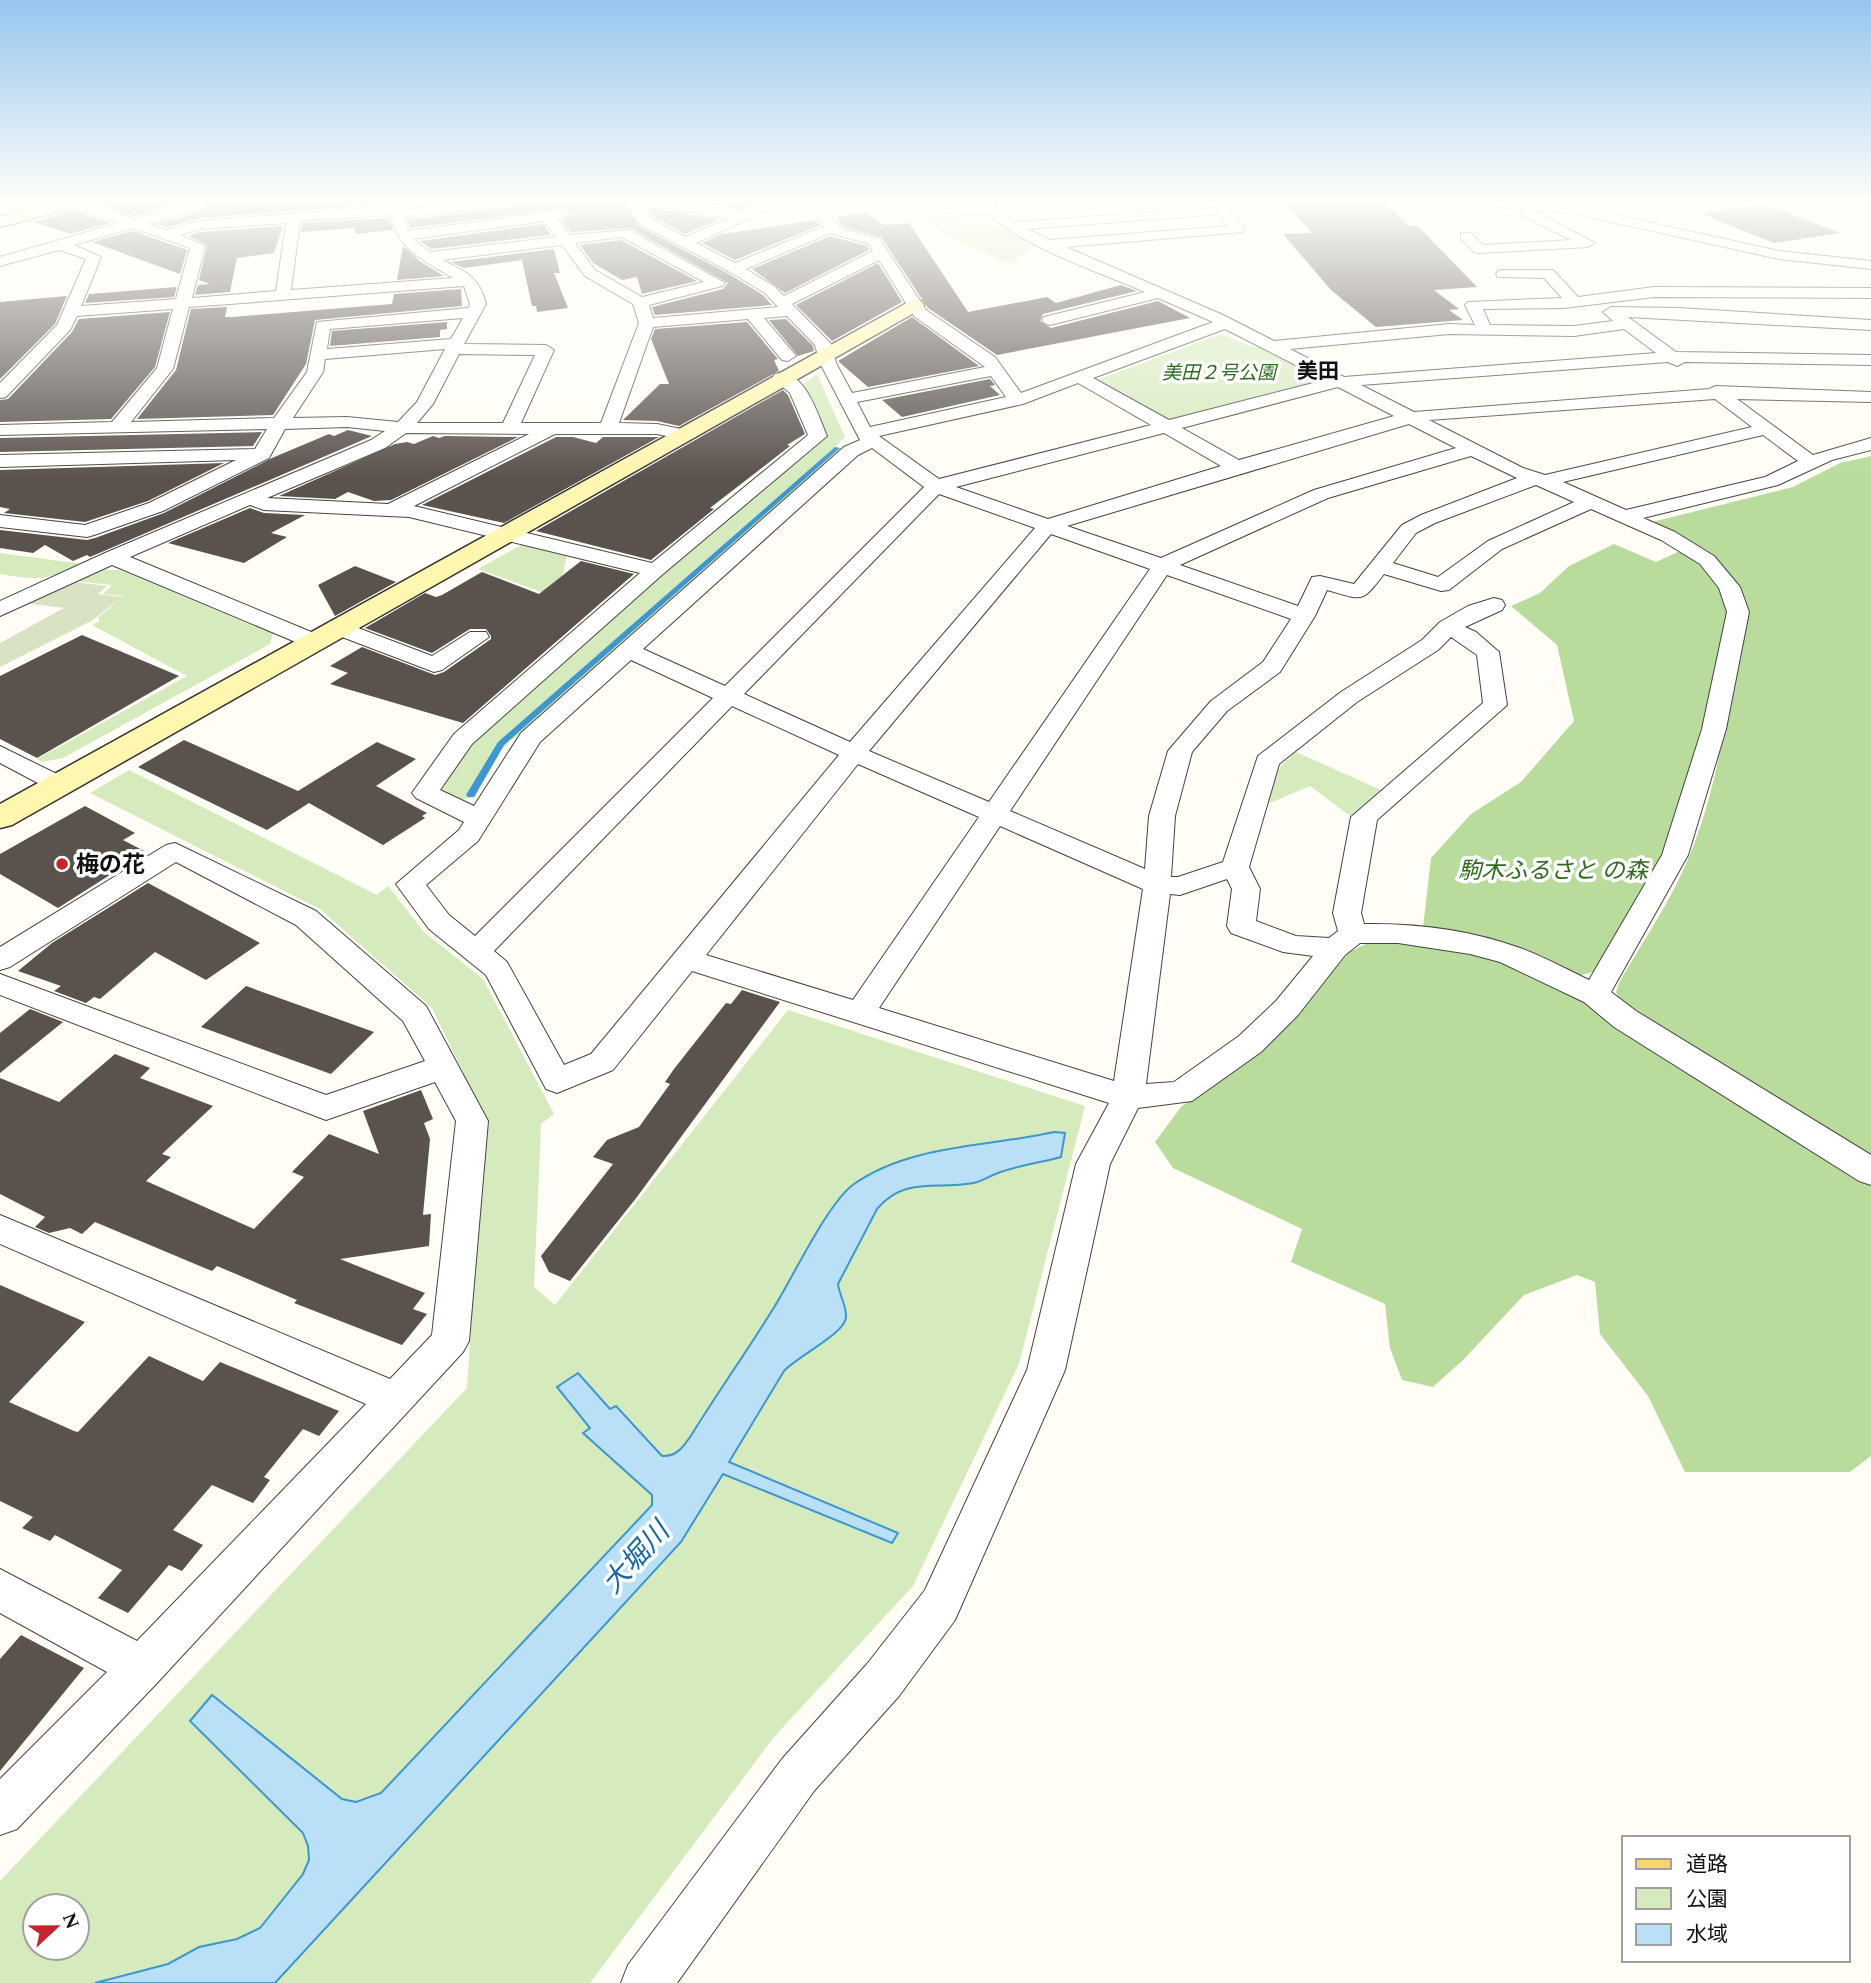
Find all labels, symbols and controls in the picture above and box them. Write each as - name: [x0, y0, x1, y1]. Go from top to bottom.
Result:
- district label: 美田: [1297, 356, 1339, 388]
- park label: 美田２号公園: [1162, 359, 1279, 388]
- place label: 梅の花: [76, 848, 145, 883]
- park label: 駒木ふるさと の森: [1458, 854, 1650, 889]
- marker: 梅の花: [54, 856, 70, 872]
- water label: 大堀川: [592, 1510, 682, 1604]
- legend: [1622, 1836, 1850, 1962]
- text: 道路: [1686, 1849, 1728, 1881]
- text: 公園: [1686, 1884, 1728, 1916]
- north arrow: [21, 1892, 91, 1962]
- text: N: [54, 1909, 87, 1934]
- text: 水域: [1686, 1919, 1728, 1951]

